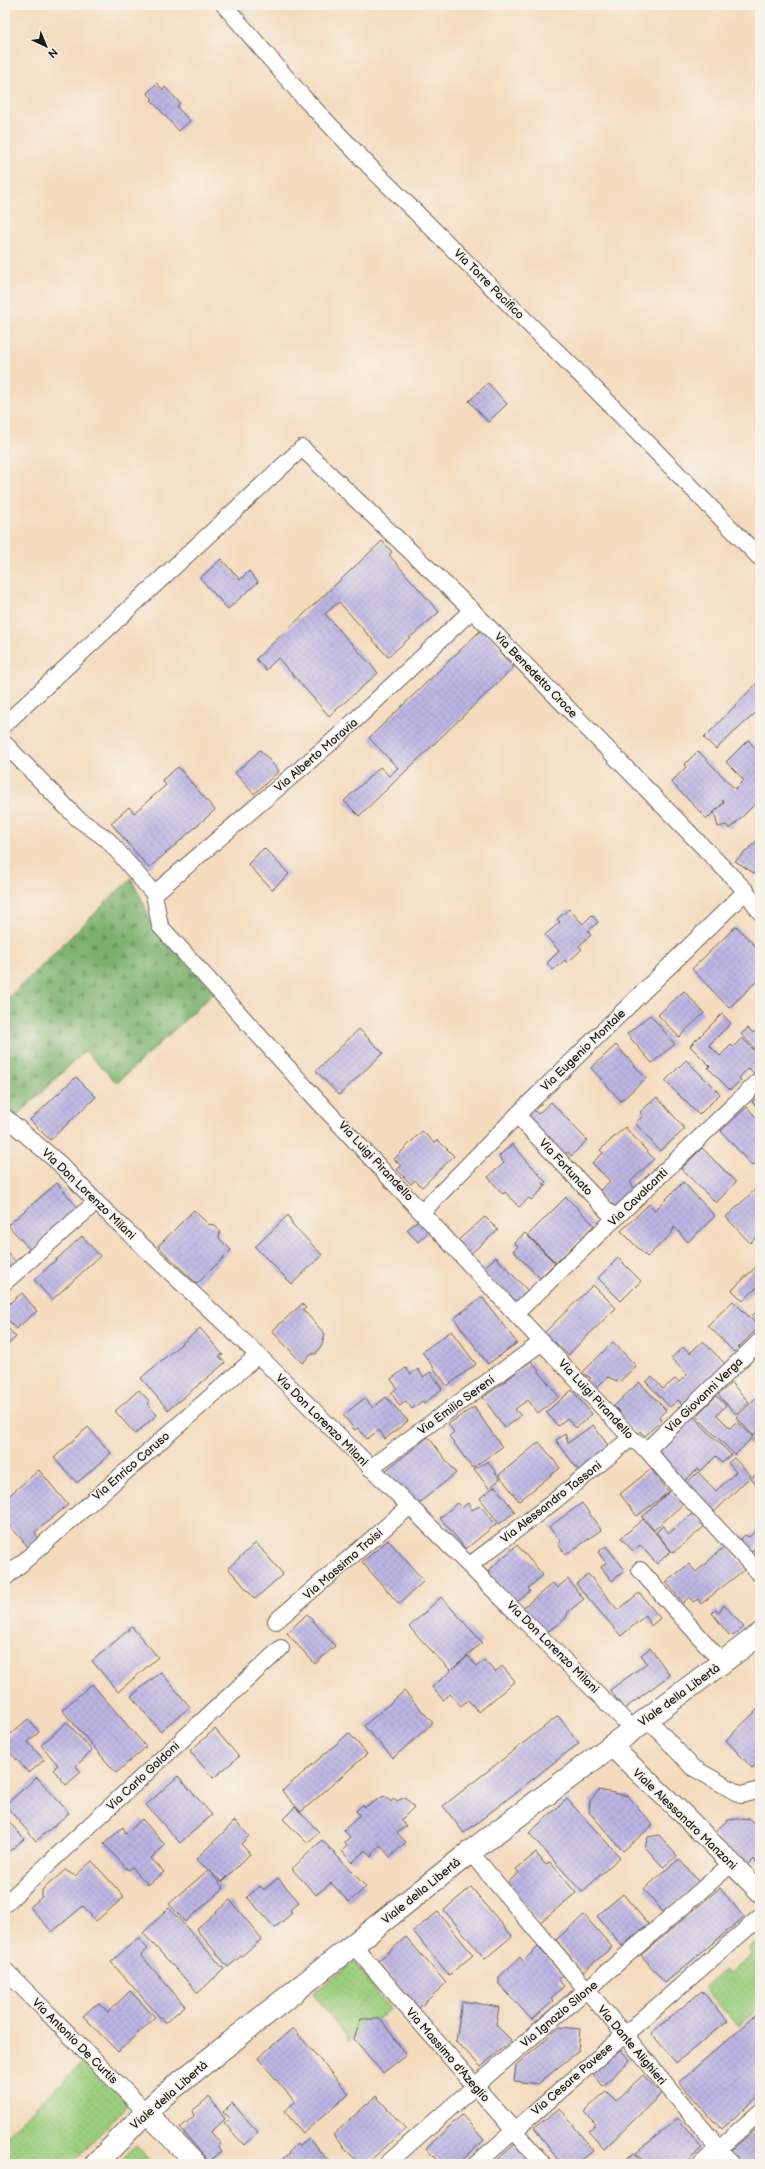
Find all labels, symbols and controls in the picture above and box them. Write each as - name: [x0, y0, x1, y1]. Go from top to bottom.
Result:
- north arrow: [26, 26, 66, 66]
- text: N: [45, 45, 60, 60]
- street label: Via Torre Pacifico: [450, 246, 527, 323]
- street label: Via Benedetto Croce: [491, 629, 580, 721]
- street label: Via Alberto Moravia: [272, 715, 361, 796]
- street label: Via Eugenio Montale: [538, 1006, 629, 1095]
- street label: Via Luigi Pirandello: [335, 1118, 417, 1205]
- street label: Via Fortunato: [535, 1136, 596, 1199]
- street label: Via Don Lorenzo Milani: [39, 1146, 139, 1243]
- street label: Via Cavalcanti: [605, 1165, 671, 1230]
- street label: Via Giovanni Verga: [662, 1354, 746, 1436]
- street label: Via Luigi Pirandello: [555, 1356, 637, 1443]
- street label: Via Don Lorenzo Milani: [272, 1371, 371, 1470]
- street label: Via Emilio Sereni: [415, 1372, 498, 1438]
- street label: Via Enrico Caruso: [90, 1429, 173, 1504]
- street label: Via Alessandro Tassoni: [498, 1458, 605, 1547]
- street label: Via Massimo Troisi: [300, 1526, 386, 1603]
- street label: Via Don Lorenzo Milani: [503, 1598, 602, 1697]
- street label: Viale della Libertà: [635, 1661, 723, 1730]
- street label: Via Carlo Goldoni: [104, 1739, 183, 1814]
- street label: Viale Alessandro Manzoni: [629, 1766, 740, 1873]
- street label: Viale della Libertà: [379, 1855, 464, 1928]
- street label: Via Ignazio Silone: [518, 1978, 601, 2051]
- street label: Via Antonio De Curtis: [29, 1995, 121, 2087]
- street label: Via Dante Alighieri: [594, 2002, 669, 2088]
- street label: Via Massimo d'Azeglio: [403, 2005, 493, 2106]
- street label: Via Cesare Pavese: [529, 2040, 616, 2119]
- street label: Viale della Libertà: [128, 2058, 211, 2133]

